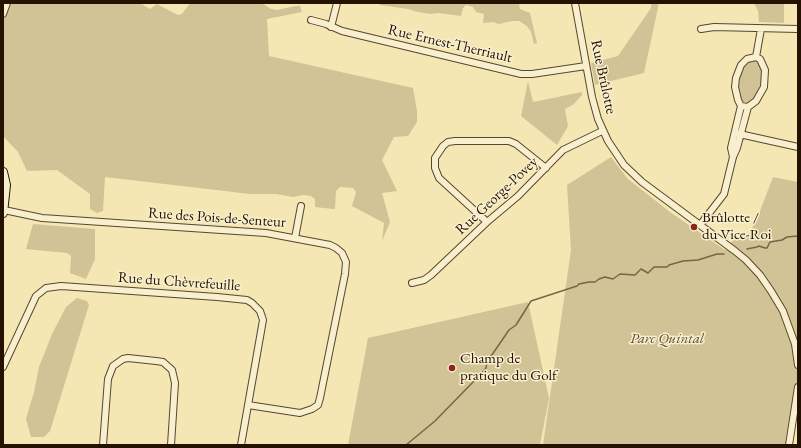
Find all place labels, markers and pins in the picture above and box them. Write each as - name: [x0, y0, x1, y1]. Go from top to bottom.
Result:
- place label: Brûlotte / du Vice-Roi: [702, 209, 772, 244]
- marker: Brûlotte / du Vice-Roi: [689, 222, 699, 232]
- place label: Champ de pratique du Golf: [460, 350, 557, 385]
- marker: Champ de pratique du Golf: [447, 363, 457, 373]

